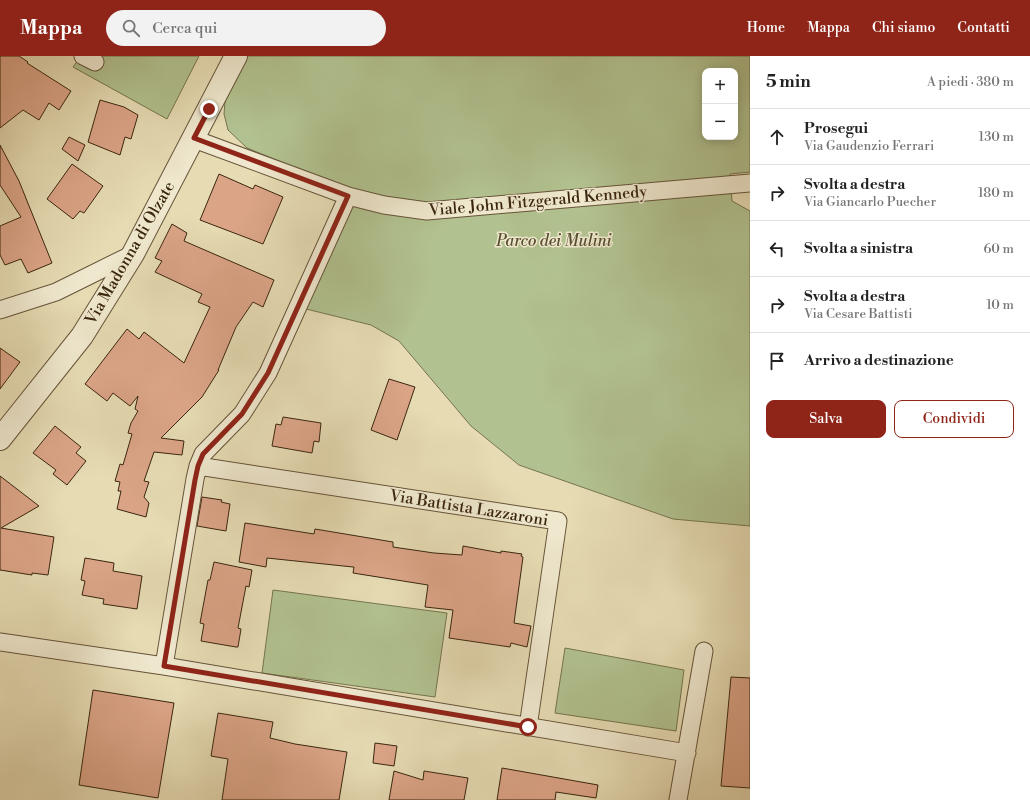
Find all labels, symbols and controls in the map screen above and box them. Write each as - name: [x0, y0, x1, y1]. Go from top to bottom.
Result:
- search box: [106, 10, 386, 46]
- text: Mappa: [20, 16, 82, 40]
- icon: search: [120, 17, 142, 39]
- text: Cerca qui: [152, 19, 218, 38]
- text: Home: [747, 19, 785, 37]
- text: Mappa: [807, 19, 850, 37]
- text: Chi siamo: [872, 19, 935, 37]
- text: Contatti: [957, 19, 1010, 37]
- map controls: [702, 68, 738, 140]
- button: +: [702, 68, 738, 104]
- text: 5 min: [766, 71, 811, 93]
- text: A piedi · 380 m: [927, 74, 1014, 90]
- route end: [200, 100, 218, 118]
- button: −: [702, 104, 738, 140]
- text: Prosegui: [804, 119, 868, 138]
- icon: ahead: [766, 126, 788, 148]
- text: 130 m: [979, 129, 1014, 145]
- text: Via Gaudenzio Ferrari: [804, 138, 934, 154]
- text: Svolta a destra: [804, 175, 905, 194]
- street label: Via Madonna di Olzate: [80, 178, 179, 329]
- street label: Viale John Fitzgerald Kennedy: [427, 181, 648, 221]
- icon: right: [766, 182, 788, 204]
- text: 180 m: [978, 185, 1014, 201]
- text: Via Giancarlo Puecher: [804, 194, 936, 210]
- park label: Parco dei Mulini: [495, 231, 612, 251]
- icon: left: [766, 238, 788, 260]
- text: Svolta a sinistra: [804, 239, 913, 258]
- text: 60 m: [983, 241, 1014, 257]
- text: Svolta a destra: [804, 287, 905, 306]
- icon: right: [766, 294, 788, 316]
- text: 10 m: [986, 297, 1014, 313]
- text: Via Cesare Battisti: [804, 306, 913, 322]
- icon: arrive: [766, 350, 788, 372]
- text: Arrivo a destinazione: [804, 351, 954, 370]
- button: Salva: [766, 400, 886, 438]
- button: Condividi: [894, 400, 1014, 438]
- street label: Via Battista Lazzaroni: [387, 485, 550, 530]
- route start: [519, 718, 537, 736]

